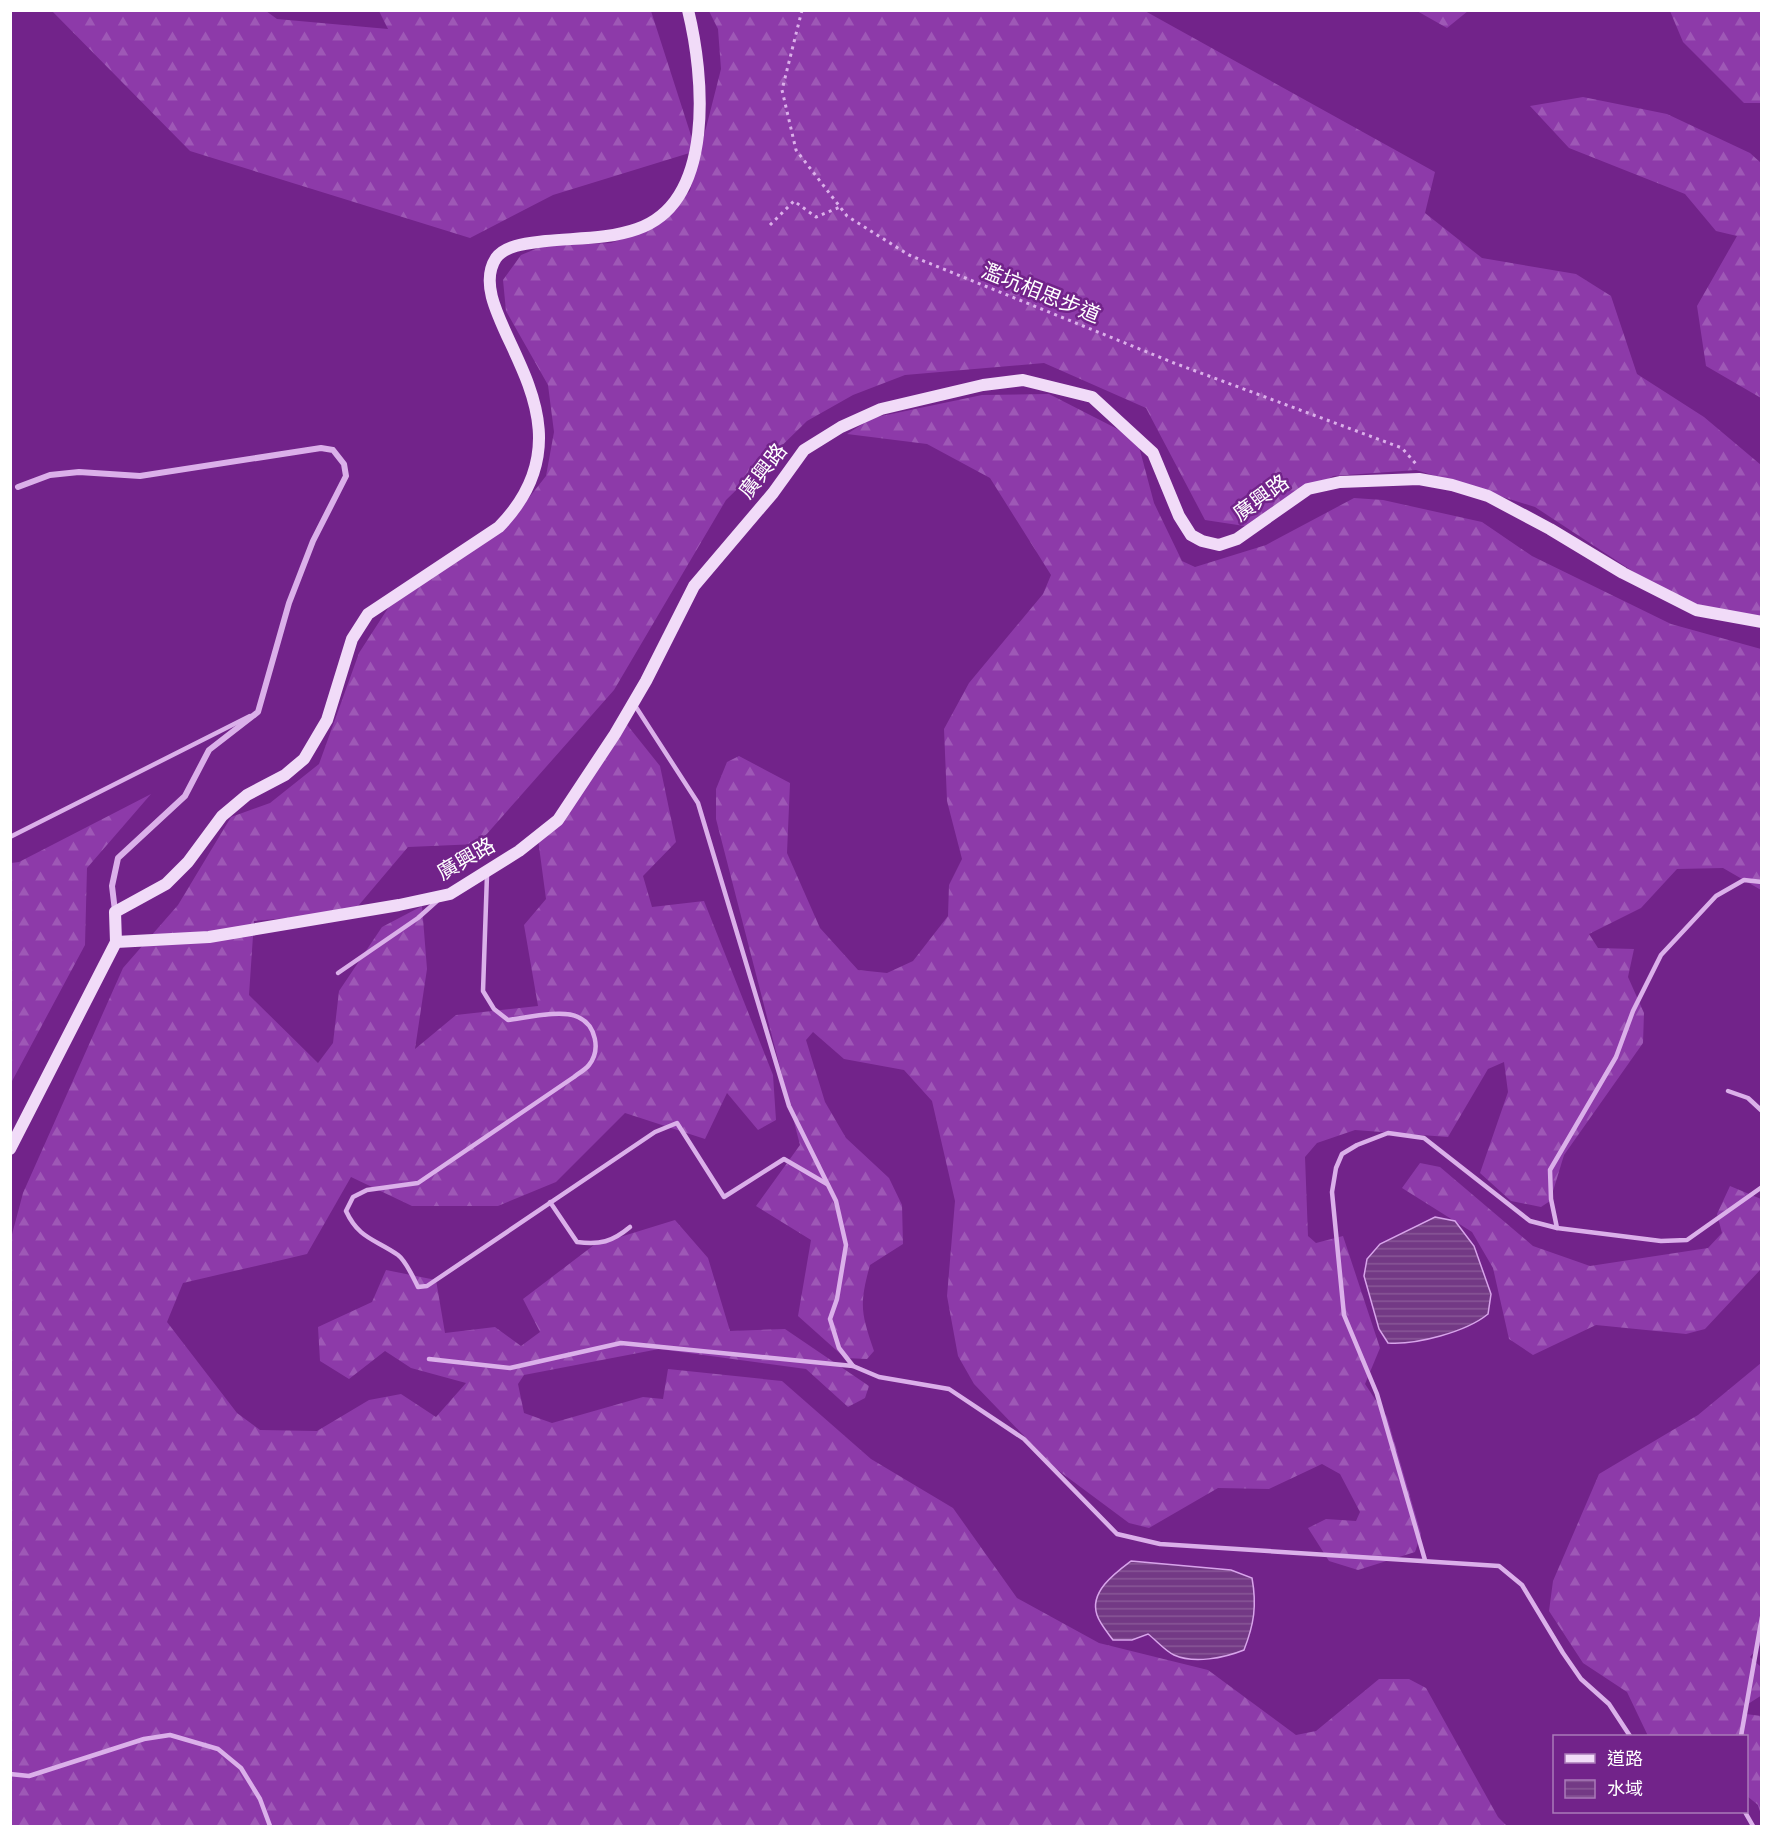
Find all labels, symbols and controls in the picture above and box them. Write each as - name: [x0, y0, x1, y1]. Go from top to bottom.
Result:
- street label: 濫坑相思步道: [977, 256, 1105, 330]
- street label: 廣興路: [733, 438, 793, 504]
- street label: 廣興路: [1227, 468, 1295, 528]
- street label: 廣興路: [432, 831, 500, 887]
- legend: [1553, 1735, 1748, 1813]
- text: 道路: [1607, 1747, 1643, 1771]
- text: 水域: [1607, 1777, 1643, 1801]

